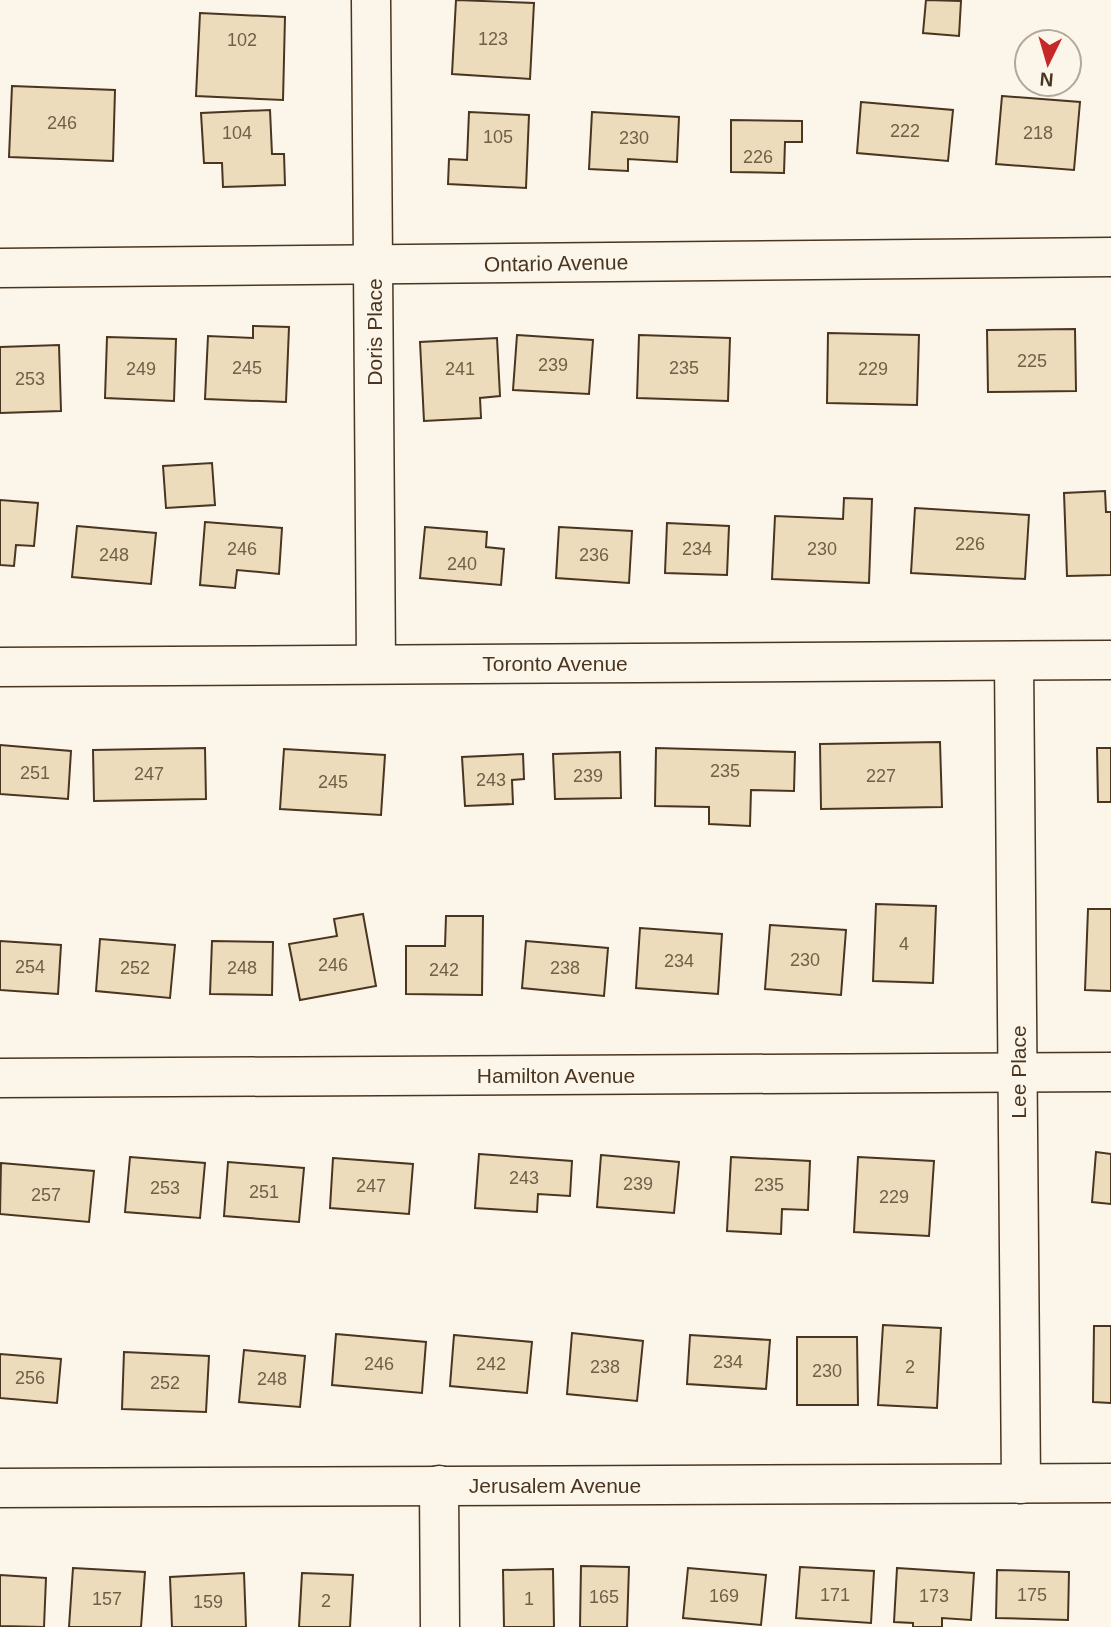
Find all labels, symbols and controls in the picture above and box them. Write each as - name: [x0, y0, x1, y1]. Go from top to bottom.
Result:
- north arrow: [1013, 28, 1083, 98]
- house number: 123: [478, 29, 508, 49]
- house number: 102: [227, 30, 257, 50]
- text: N: [1039, 68, 1054, 90]
- house number: 246: [47, 113, 77, 133]
- house number: 222: [890, 121, 920, 141]
- house number: 104: [222, 123, 252, 143]
- house number: 218: [1023, 123, 1053, 143]
- house number: 105: [483, 127, 513, 147]
- house number: 230: [619, 128, 649, 148]
- house number: 226: [743, 147, 773, 167]
- street label: Ontario Avenue: [484, 250, 628, 276]
- street label: Doris Place: [363, 278, 386, 386]
- house number: 225: [1017, 351, 1047, 371]
- house number: 239: [538, 355, 568, 375]
- house number: 245: [232, 358, 262, 378]
- house number: 235: [669, 358, 699, 378]
- house number: 249: [126, 359, 156, 379]
- house number: 241: [445, 359, 475, 379]
- house number: 229: [858, 359, 888, 379]
- house number: 253: [15, 369, 45, 389]
- house number: 226: [955, 534, 985, 554]
- house number: 246: [227, 539, 257, 559]
- house number: 234: [682, 539, 712, 559]
- house number: 230: [807, 539, 837, 559]
- house number: 248: [99, 545, 129, 565]
- house number: 236: [579, 545, 609, 565]
- house number: 240: [447, 554, 477, 574]
- street label: Toronto Avenue: [482, 652, 628, 675]
- house number: 235: [710, 761, 740, 781]
- house number: 251: [20, 763, 50, 783]
- house number: 247: [134, 764, 164, 784]
- house number: 239: [573, 766, 603, 786]
- house number: 227: [866, 766, 896, 786]
- house number: 243: [476, 770, 506, 790]
- house number: 245: [318, 772, 348, 792]
- house number: 4: [899, 934, 909, 954]
- house number: 230: [790, 950, 820, 970]
- house number: 234: [664, 951, 694, 971]
- house number: 246: [318, 955, 348, 975]
- house number: 254: [15, 957, 45, 977]
- house number: 252: [120, 958, 150, 978]
- house number: 248: [227, 958, 257, 978]
- house number: 238: [550, 958, 580, 978]
- house number: 242: [429, 960, 459, 980]
- street label: Lee Place: [1007, 1025, 1030, 1119]
- street label: Hamilton Avenue: [477, 1064, 635, 1087]
- house number: 243: [509, 1168, 539, 1188]
- house number: 239: [623, 1174, 653, 1194]
- house number: 235: [754, 1175, 784, 1195]
- house number: 247: [356, 1176, 386, 1196]
- house number: 253: [150, 1178, 180, 1198]
- house number: 251: [249, 1182, 279, 1202]
- house number: 257: [31, 1185, 61, 1205]
- house number: 229: [879, 1187, 909, 1207]
- house number: 234: [713, 1352, 743, 1372]
- house number: 246: [364, 1354, 394, 1374]
- house number: 242: [476, 1354, 506, 1374]
- house number: 238: [590, 1357, 620, 1377]
- house number: 2: [905, 1357, 915, 1377]
- house number: 230: [812, 1361, 842, 1381]
- house number: 256: [15, 1368, 45, 1388]
- house number: 248: [257, 1369, 287, 1389]
- house number: 252: [150, 1373, 180, 1393]
- street label: Jerusalem Avenue: [469, 1474, 641, 1497]
- house number: 171: [820, 1585, 850, 1605]
- house number: 175: [1017, 1585, 1047, 1605]
- house number: 169: [709, 1586, 739, 1606]
- house number: 173: [919, 1586, 949, 1606]
- house number: 165: [589, 1587, 619, 1607]
- house number: 157: [92, 1589, 122, 1609]
- house number: 1: [524, 1589, 534, 1609]
- house number: 2: [321, 1591, 331, 1611]
- house number: 159: [193, 1592, 223, 1612]

